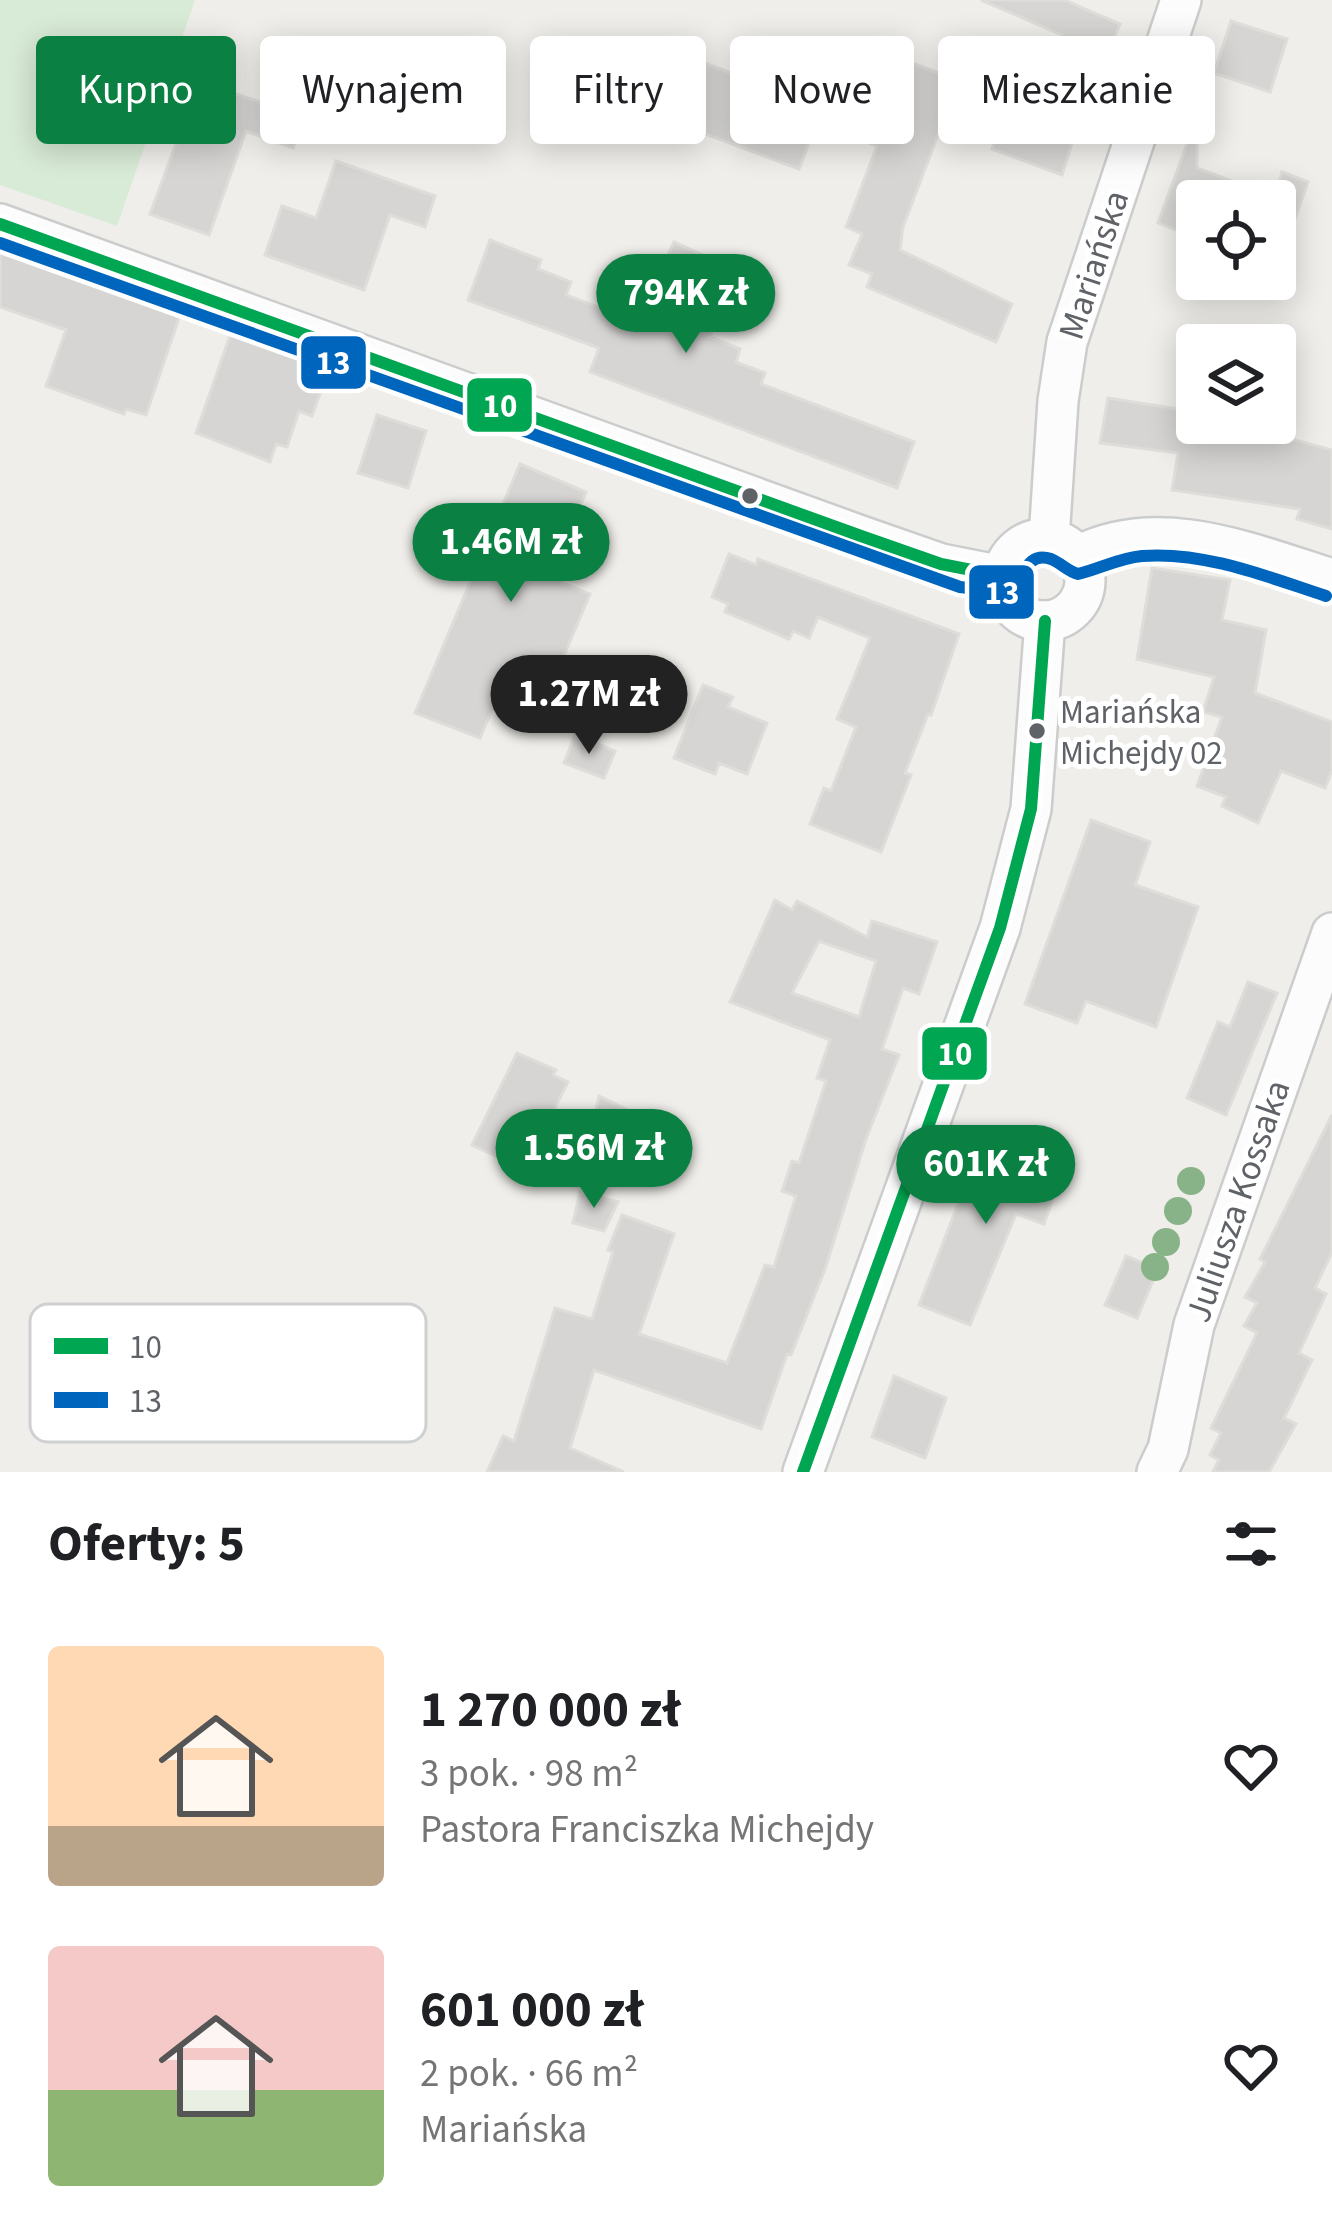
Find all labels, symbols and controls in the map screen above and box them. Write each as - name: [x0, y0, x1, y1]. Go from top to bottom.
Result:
- chip: Kupno: [36, 36, 236, 144]
- chip: Wynajem: [260, 36, 506, 144]
- chip: Filtry: [530, 36, 706, 144]
- chip: Nowe: [730, 36, 914, 144]
- chip: Mieszkanie: [938, 36, 1215, 144]
- map controls: [1176, 180, 1296, 444]
- button: locate: [1176, 180, 1296, 300]
- street label: Mariańska: [1046, 184, 1142, 346]
- pin: 794K zł: [575, 254, 797, 356]
- text: 794K zł: [623, 265, 749, 321]
- button: layers: [1176, 324, 1296, 444]
- line badge: 13: [299, 334, 368, 391]
- text: 13: [316, 340, 350, 387]
- line badge: 10: [465, 376, 534, 434]
- text: 10: [483, 383, 517, 430]
- unlabelled marker: [739, 485, 761, 507]
- pin: 1.46M zł: [387, 503, 635, 605]
- text: 1.46M zł: [440, 514, 582, 570]
- line badge: 13: [967, 563, 1036, 621]
- text: 13: [985, 570, 1019, 617]
- pin: 1.27M zł: [465, 655, 713, 757]
- text: 1.27M zł: [518, 666, 660, 722]
- place label: Mariańska Michejdy 02: [1060, 689, 1223, 777]
- marker: Mariańska Michejdy 02: [1026, 720, 1048, 742]
- line badge: 10: [920, 1025, 989, 1082]
- text: 10: [938, 1031, 972, 1078]
- street label: Juliusza Kossaka: [1173, 1073, 1303, 1329]
- pin: 1.56M zł: [470, 1109, 718, 1211]
- text: 1.56M zł: [523, 1120, 665, 1176]
- pin: 601K zł: [875, 1125, 1097, 1227]
- text: 601K zł: [923, 1136, 1049, 1192]
- legend: [30, 1304, 426, 1442]
- text: 10: [129, 1324, 162, 1371]
- text: 13: [129, 1378, 162, 1425]
- text: Oferty: 5: [48, 1508, 245, 1580]
- icon: filters: [1218, 1511, 1284, 1577]
- text: 1 270 000 zł: [420, 1674, 681, 1746]
- icon: home: [144, 1694, 288, 1838]
- icon: heart: [1218, 1733, 1284, 1799]
- text: 3 pok. · 98 m²: [420, 1746, 638, 1802]
- text: Pastora Franciszka Michejdy: [420, 1802, 874, 1858]
- text: 601 000 zł: [420, 1974, 644, 2046]
- icon: home: [144, 1994, 288, 2138]
- icon: heart: [1218, 2033, 1284, 2099]
- text: 2 pok. · 66 m²: [420, 2046, 638, 2102]
- text: Mariańska: [420, 2102, 587, 2158]

